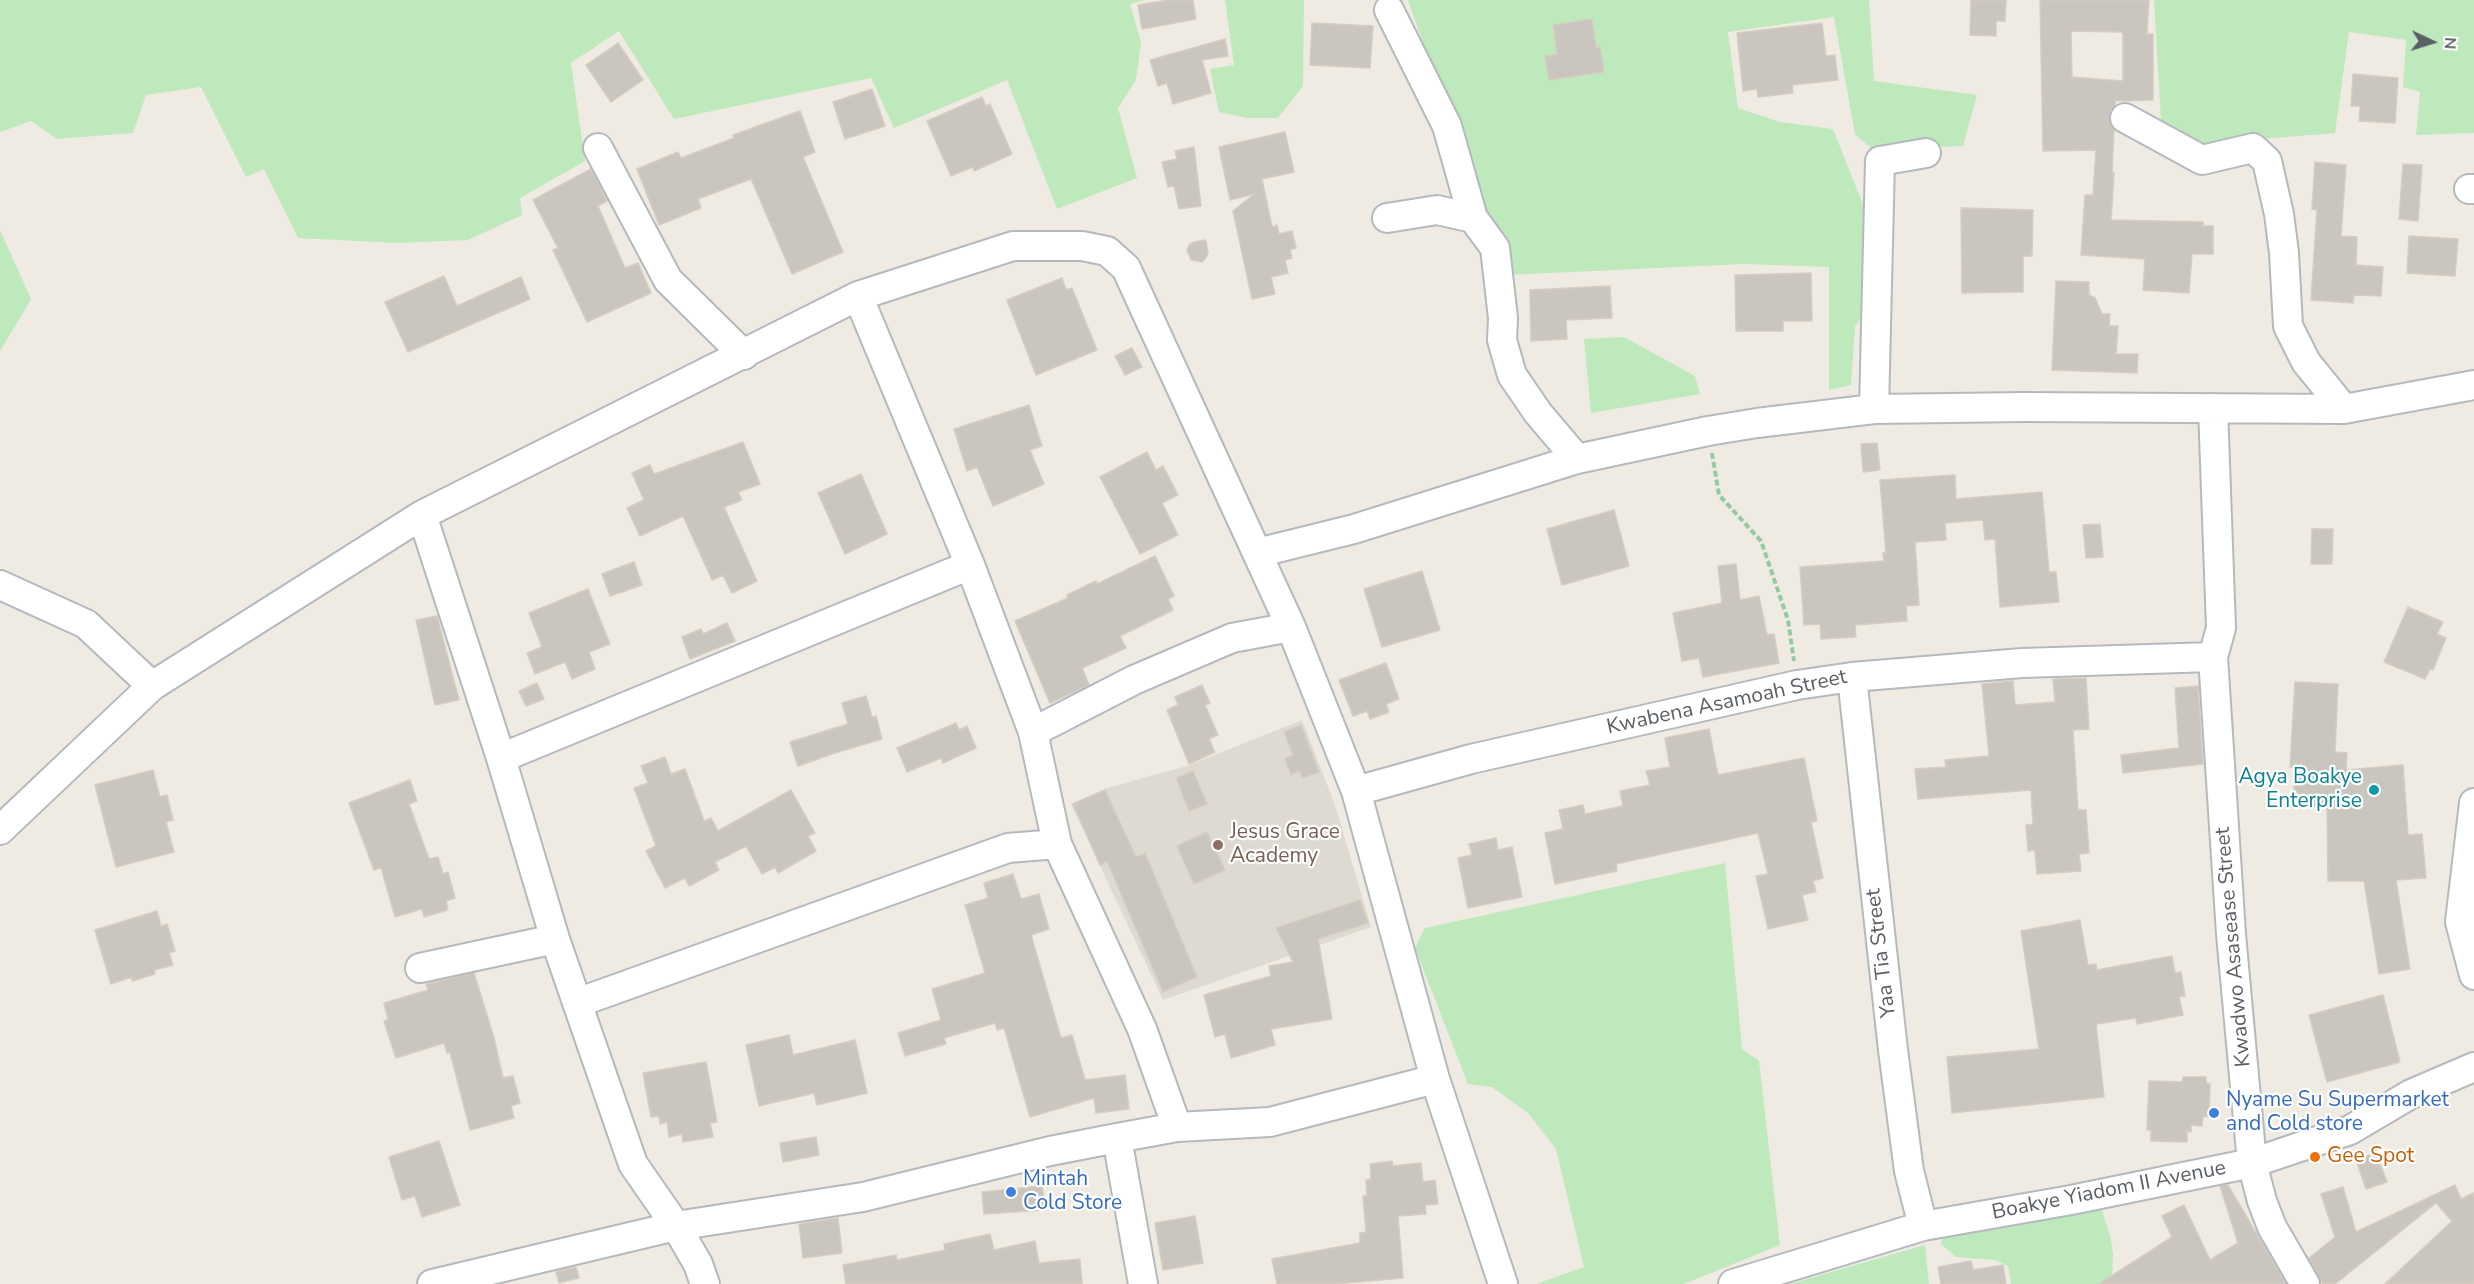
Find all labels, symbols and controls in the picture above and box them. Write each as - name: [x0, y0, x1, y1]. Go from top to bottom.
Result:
- north arrow: [2402, 12, 2462, 72]
- text: N: [2439, 37, 2461, 50]
- street label: Kwabena Asamoah Street: [1605, 665, 1849, 741]
- place label: Agya Boakye Enterprise: [2238, 765, 2362, 815]
- marker: Agya Boakye Enterprise: [2367, 783, 2381, 797]
- place label: Jesus Grace Academy: [1230, 820, 1340, 870]
- street label: Kwadwo Asasease Street: [2211, 826, 2257, 1068]
- marker: Jesus Grace Academy: [1211, 838, 1225, 852]
- street label: Yaa Tia Street: [1862, 887, 1902, 1019]
- place label: Nyame Su Supermarket and Cold store: [2226, 1088, 2449, 1138]
- marker: Nyame Su Supermarket and Cold store: [2207, 1106, 2221, 1120]
- place label: Gee Spot: [2327, 1144, 2414, 1170]
- marker: Gee Spot: [2308, 1150, 2322, 1164]
- street label: Boakye Yiadom II Avenue: [1990, 1156, 2228, 1226]
- place label: Mintah Cold Store: [1023, 1167, 1122, 1217]
- marker: Mintah Cold Store: [1004, 1185, 1018, 1199]

